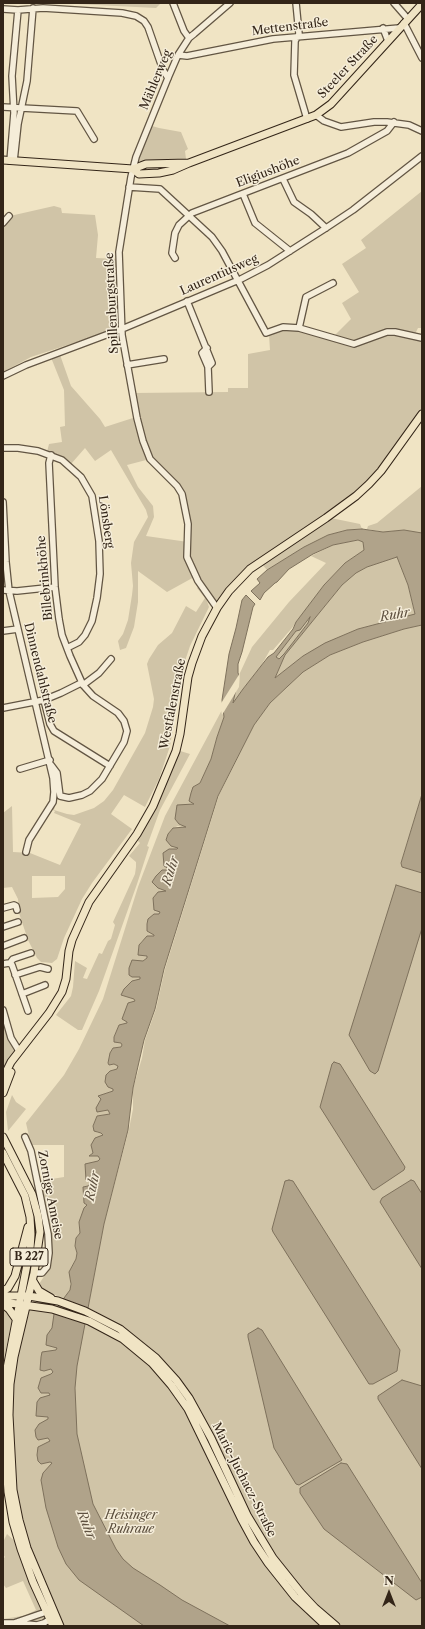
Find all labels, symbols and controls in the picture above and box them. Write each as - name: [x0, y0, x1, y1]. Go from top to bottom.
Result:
- street label: Mettenstraße: [251, 15, 329, 39]
- street label: Steeler Straße: [315, 32, 381, 102]
- street label: Mählerweg: [137, 48, 175, 112]
- street label: Eligiushöhe: [234, 153, 302, 191]
- street label: Laurentiusweg: [178, 251, 260, 299]
- street label: Spillenburgstraße: [102, 252, 122, 354]
- street label: Lönsberg: [95, 495, 117, 549]
- street label: Billebrinkhöhe: [34, 535, 56, 621]
- water label: Ruhr: [379, 605, 411, 625]
- street label: Dinnendahlstraße: [21, 621, 59, 725]
- street label: Westfalenstraße: [157, 657, 189, 751]
- water label: Ruhr: [159, 854, 183, 888]
- street label: Zornige Ameise: [34, 1149, 66, 1241]
- water label: Ruhr: [82, 1170, 104, 1202]
- road number: B 227: [10, 1248, 48, 1266]
- street label: Marie-Juchacz-Straße: [209, 1420, 279, 1540]
- water label: Ruhr: [73, 1508, 99, 1542]
- park label: Heisinger Ruhraue: [105, 1509, 157, 1537]
- north arrow: [369, 1573, 409, 1613]
- text: N: [384, 1574, 394, 1588]

